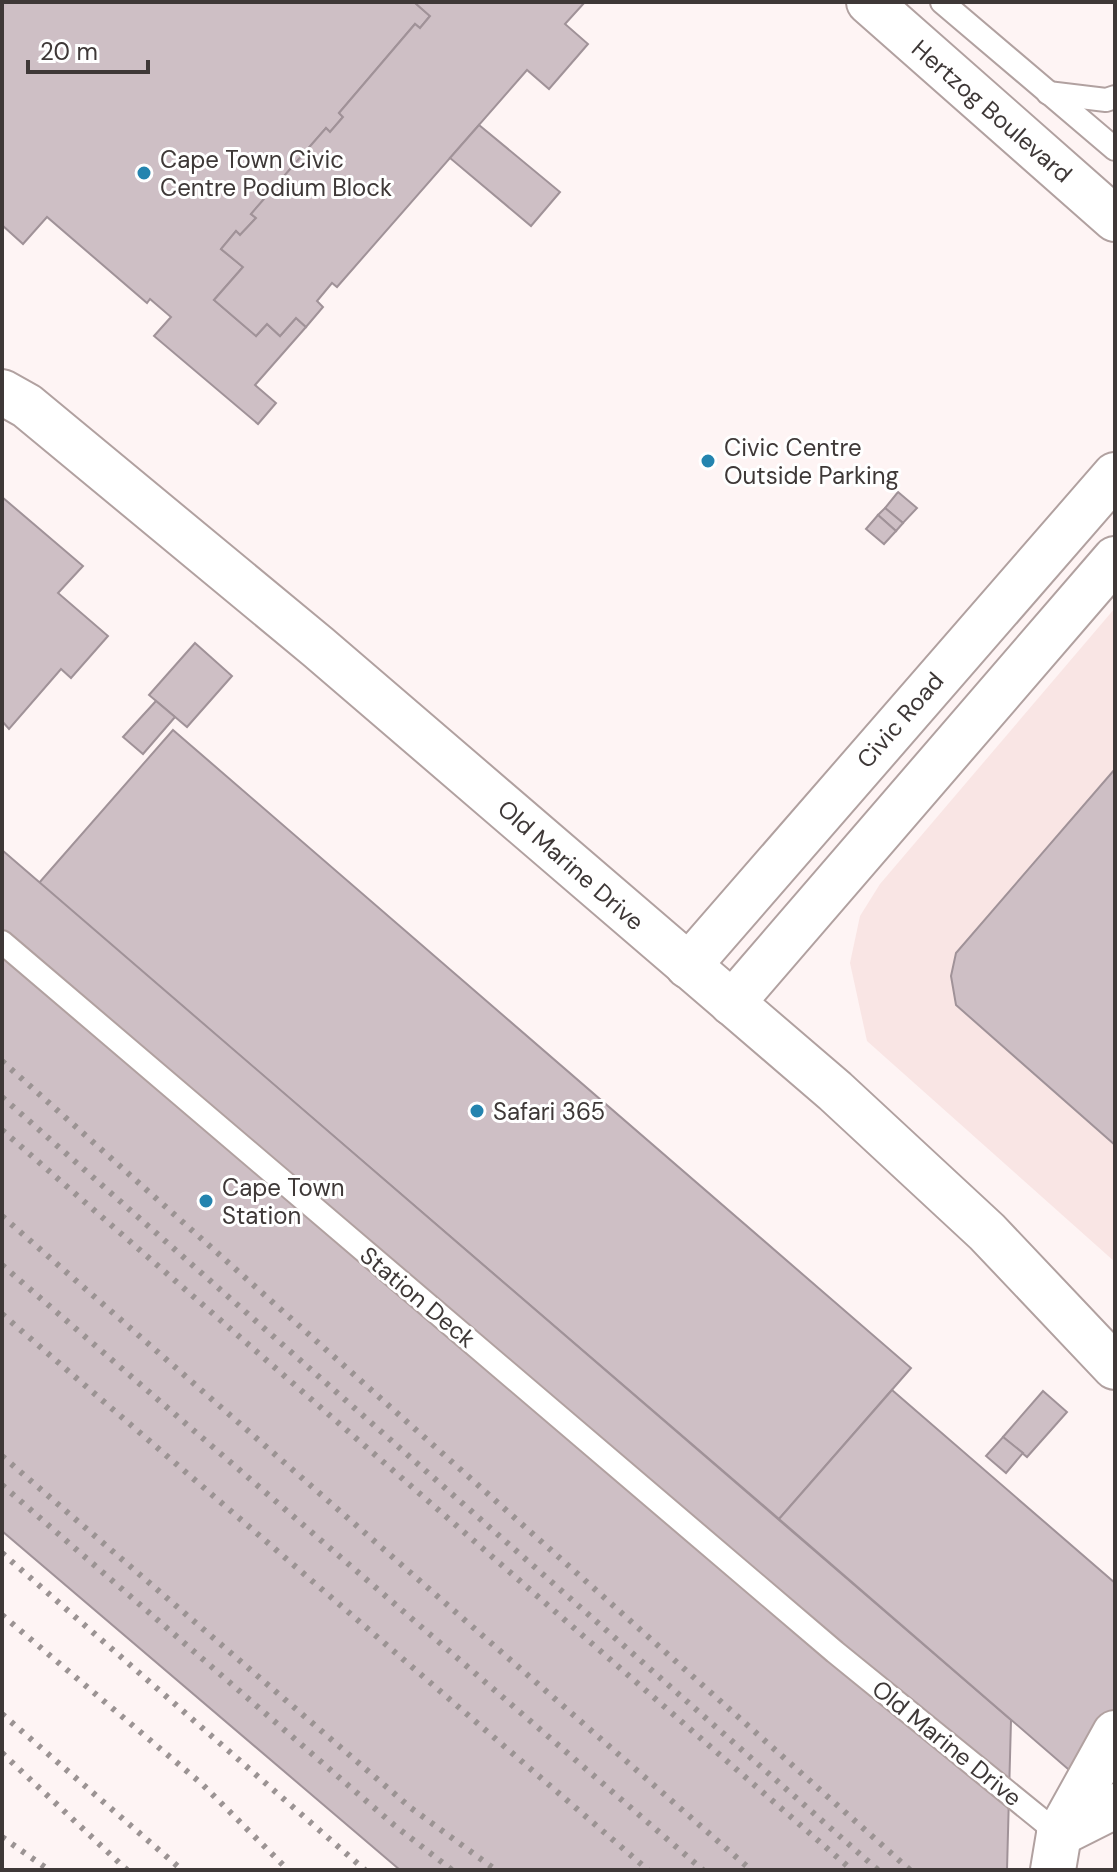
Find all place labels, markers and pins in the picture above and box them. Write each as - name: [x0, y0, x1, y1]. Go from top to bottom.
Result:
- place label: Cape Town Civic Centre Podium Block: [160, 144, 392, 203]
- marker: Cape Town Civic Centre Podium Block: [135, 164, 153, 182]
- place label: Civic Centre Outside Parking: [724, 432, 899, 491]
- marker: Civic Centre Outside Parking: [699, 452, 717, 470]
- place label: Safari 365: [493, 1096, 605, 1127]
- marker: Safari 365: [468, 1102, 486, 1120]
- place label: Cape Town Station: [222, 1172, 344, 1231]
- marker: Cape Town Station: [197, 1192, 215, 1210]

